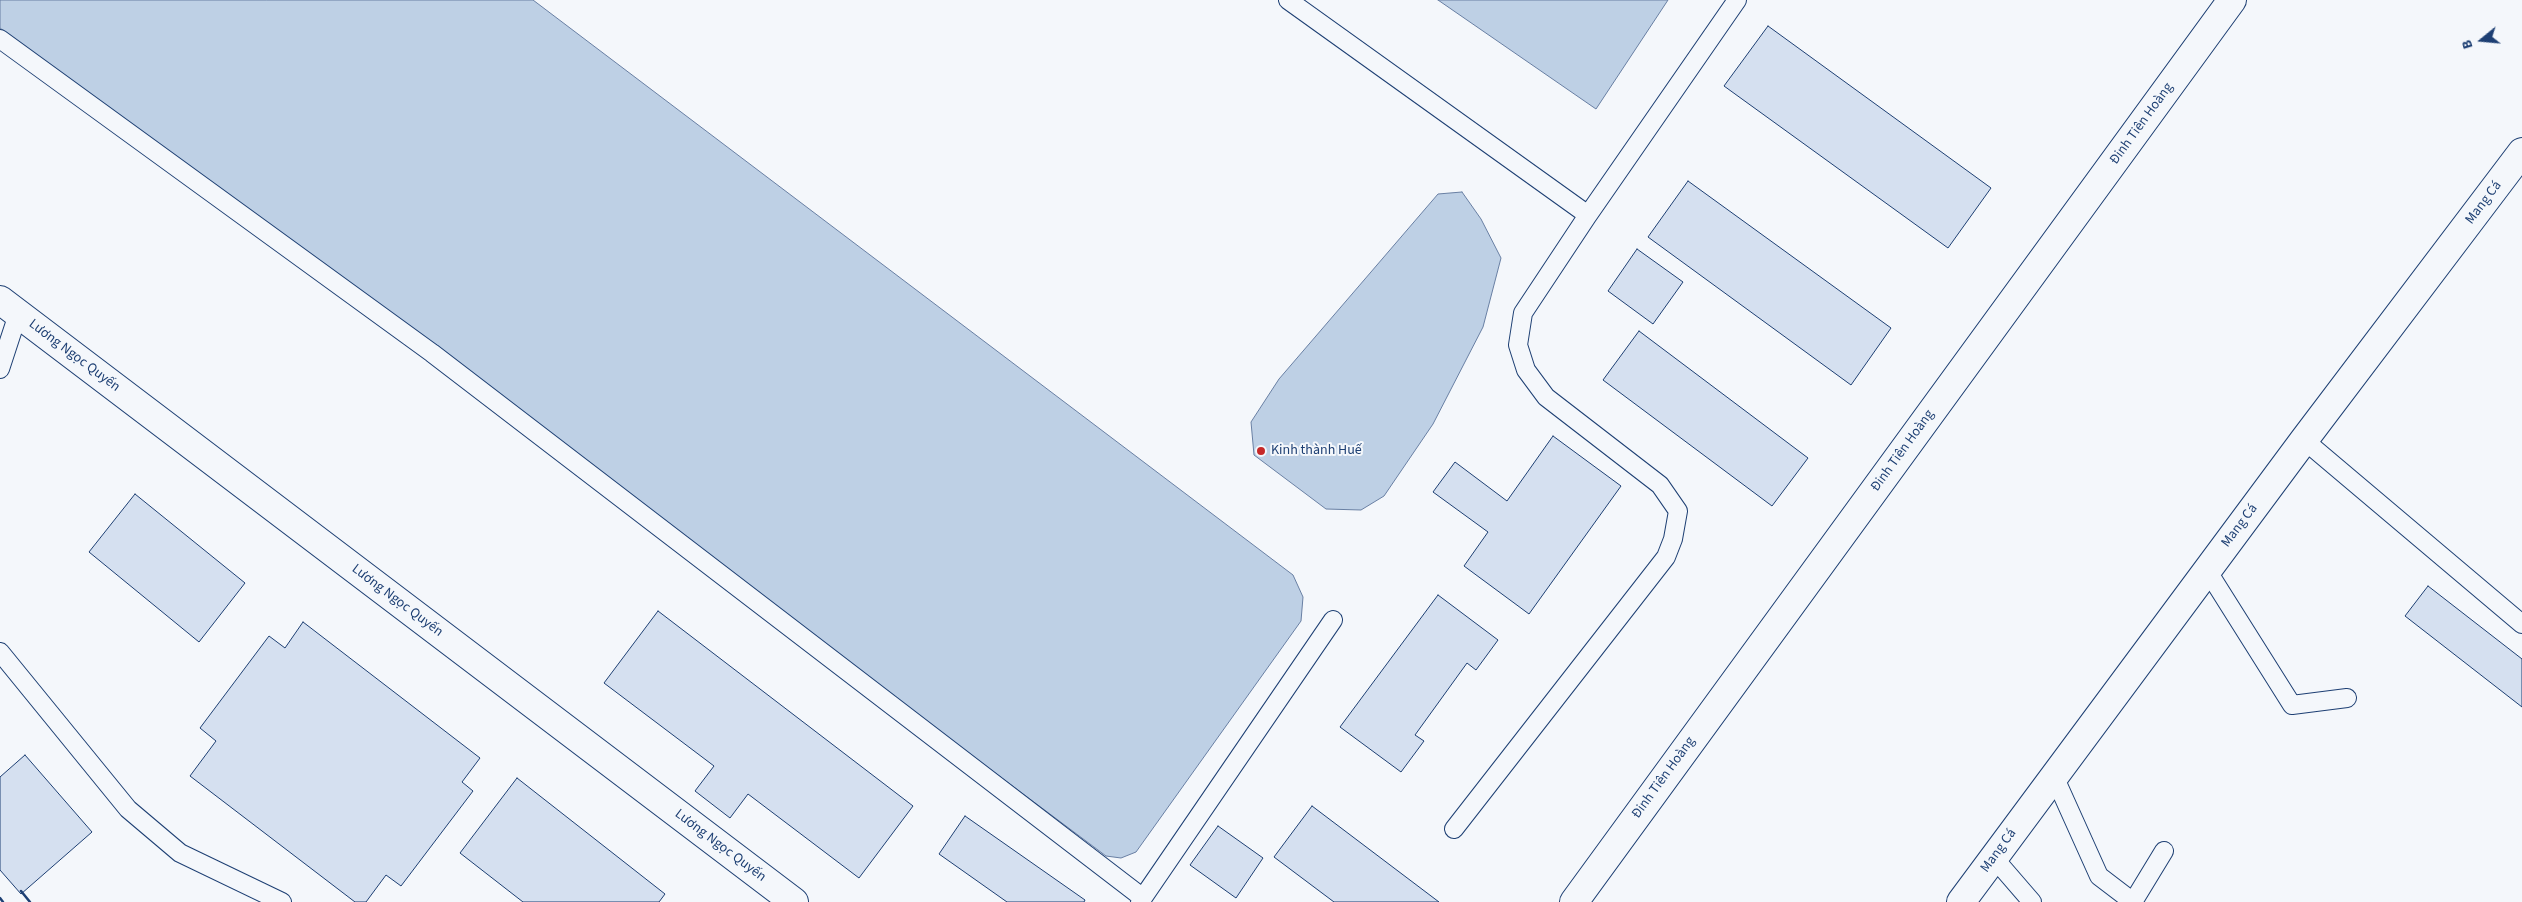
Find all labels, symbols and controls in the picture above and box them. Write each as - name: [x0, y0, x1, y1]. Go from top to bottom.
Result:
- north arrow: [2457, 15, 2507, 65]
- text: B: [2457, 37, 2478, 51]
- street label: Đinh Tiên Hoàng: [2107, 80, 2177, 168]
- street label: Mang Cá: [2462, 178, 2506, 228]
- street label: Lương Ngọc Quyến: [25, 316, 123, 396]
- street label: Đinh Tiên Hoàng: [1868, 407, 1938, 495]
- place label: Kinh thành Huế: [1271, 443, 1362, 459]
- marker: Kinh thành Huế: [1255, 445, 1267, 457]
- street label: Mang Cá: [2218, 501, 2262, 551]
- street label: Lương Ngọc Quyến: [348, 561, 446, 641]
- street label: Đinh Tiên Hoàng: [1629, 734, 1699, 822]
- street label: Lương Ngọc Quyến: [671, 806, 769, 886]
- street label: Mang Cá: [1978, 826, 2020, 876]

